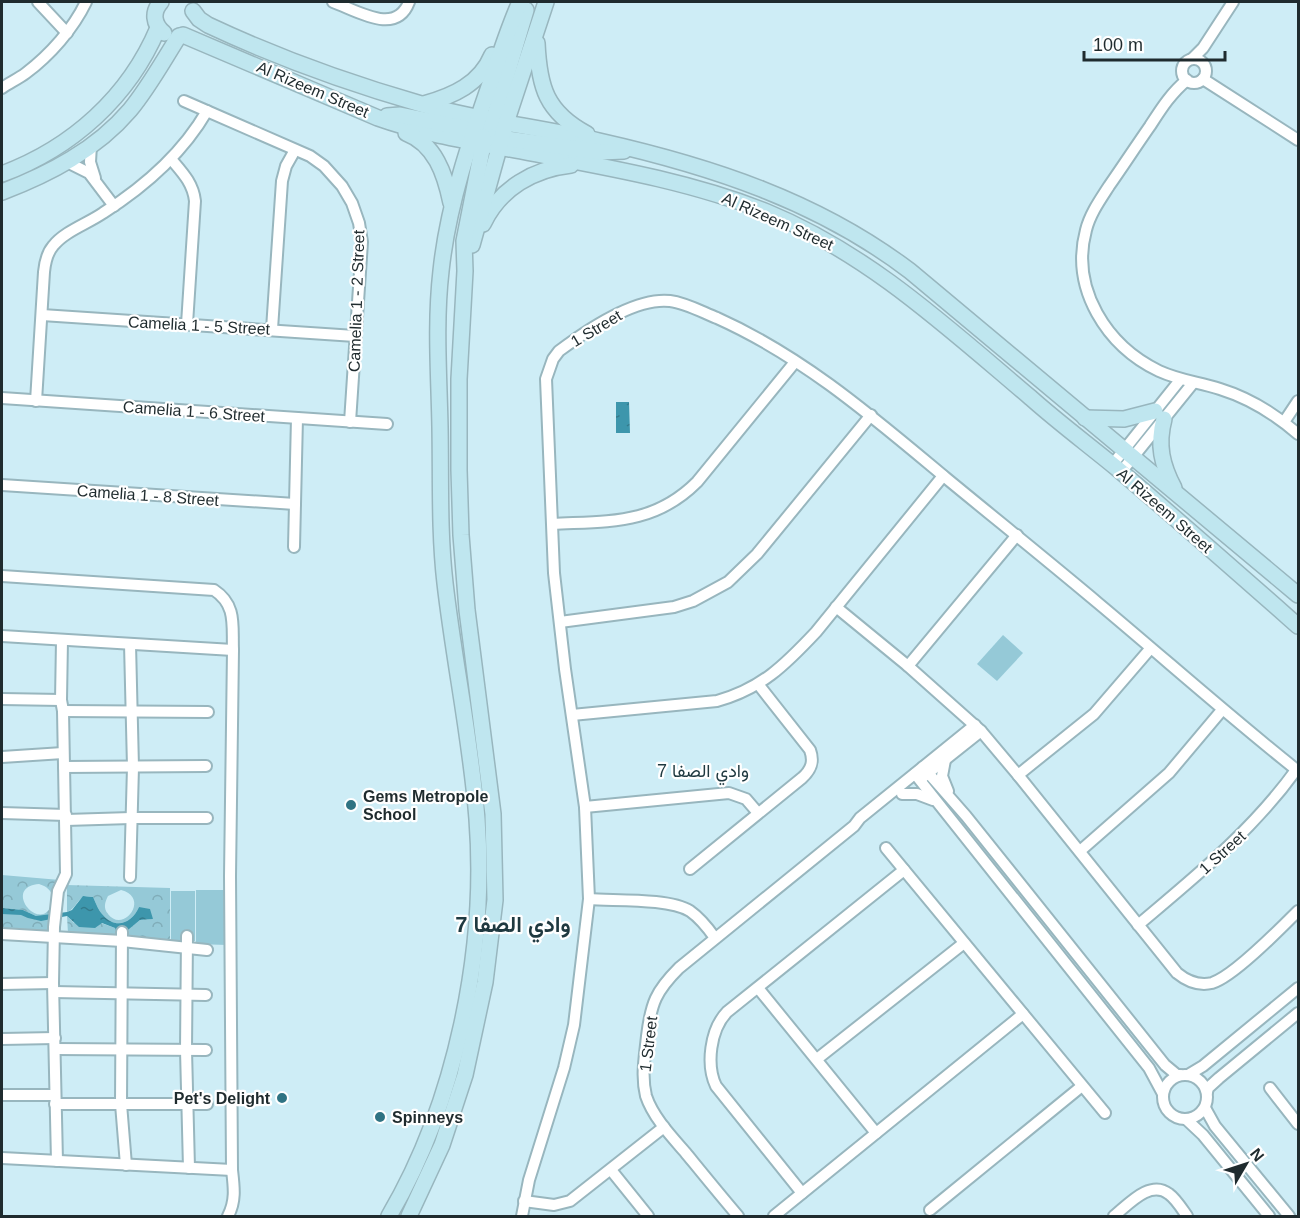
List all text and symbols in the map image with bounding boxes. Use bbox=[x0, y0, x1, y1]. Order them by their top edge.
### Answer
scale bar bbox=[1084, 24, 1225, 62]
text: 100 m bbox=[1093, 35, 1143, 55]
street label: Al Rizeem Street bbox=[254, 58, 372, 121]
street label: Al Rizeem Street bbox=[720, 189, 837, 254]
street label: Camelia 1 - 2 Street bbox=[346, 229, 367, 372]
street label: 1 Street bbox=[568, 306, 625, 350]
street label: Camelia 1 - 5 Street bbox=[127, 313, 271, 338]
street label: Camelia 1 - 6 Street bbox=[122, 398, 266, 425]
street label: Al Rizeem Street bbox=[1114, 465, 1216, 557]
street label: Camelia 1 - 8 Street bbox=[76, 482, 220, 509]
district label: وادي الصفا 7 bbox=[657, 761, 749, 786]
place label: Gems Metropole School bbox=[363, 788, 488, 823]
marker: Gems Metropole School bbox=[344, 798, 358, 812]
street label: 1 Street bbox=[1196, 827, 1249, 877]
district label: وادي الصفا 7 bbox=[455, 912, 571, 943]
street label: 1 Street bbox=[637, 1015, 660, 1073]
place label: Pet's Delight bbox=[174, 1090, 271, 1107]
marker: Pet's Delight bbox=[275, 1091, 289, 1105]
place label: Spinneys bbox=[392, 1109, 463, 1126]
marker: Spinneys bbox=[373, 1110, 387, 1124]
north arrow bbox=[1216, 1134, 1276, 1194]
text: N bbox=[1247, 1145, 1268, 1165]

